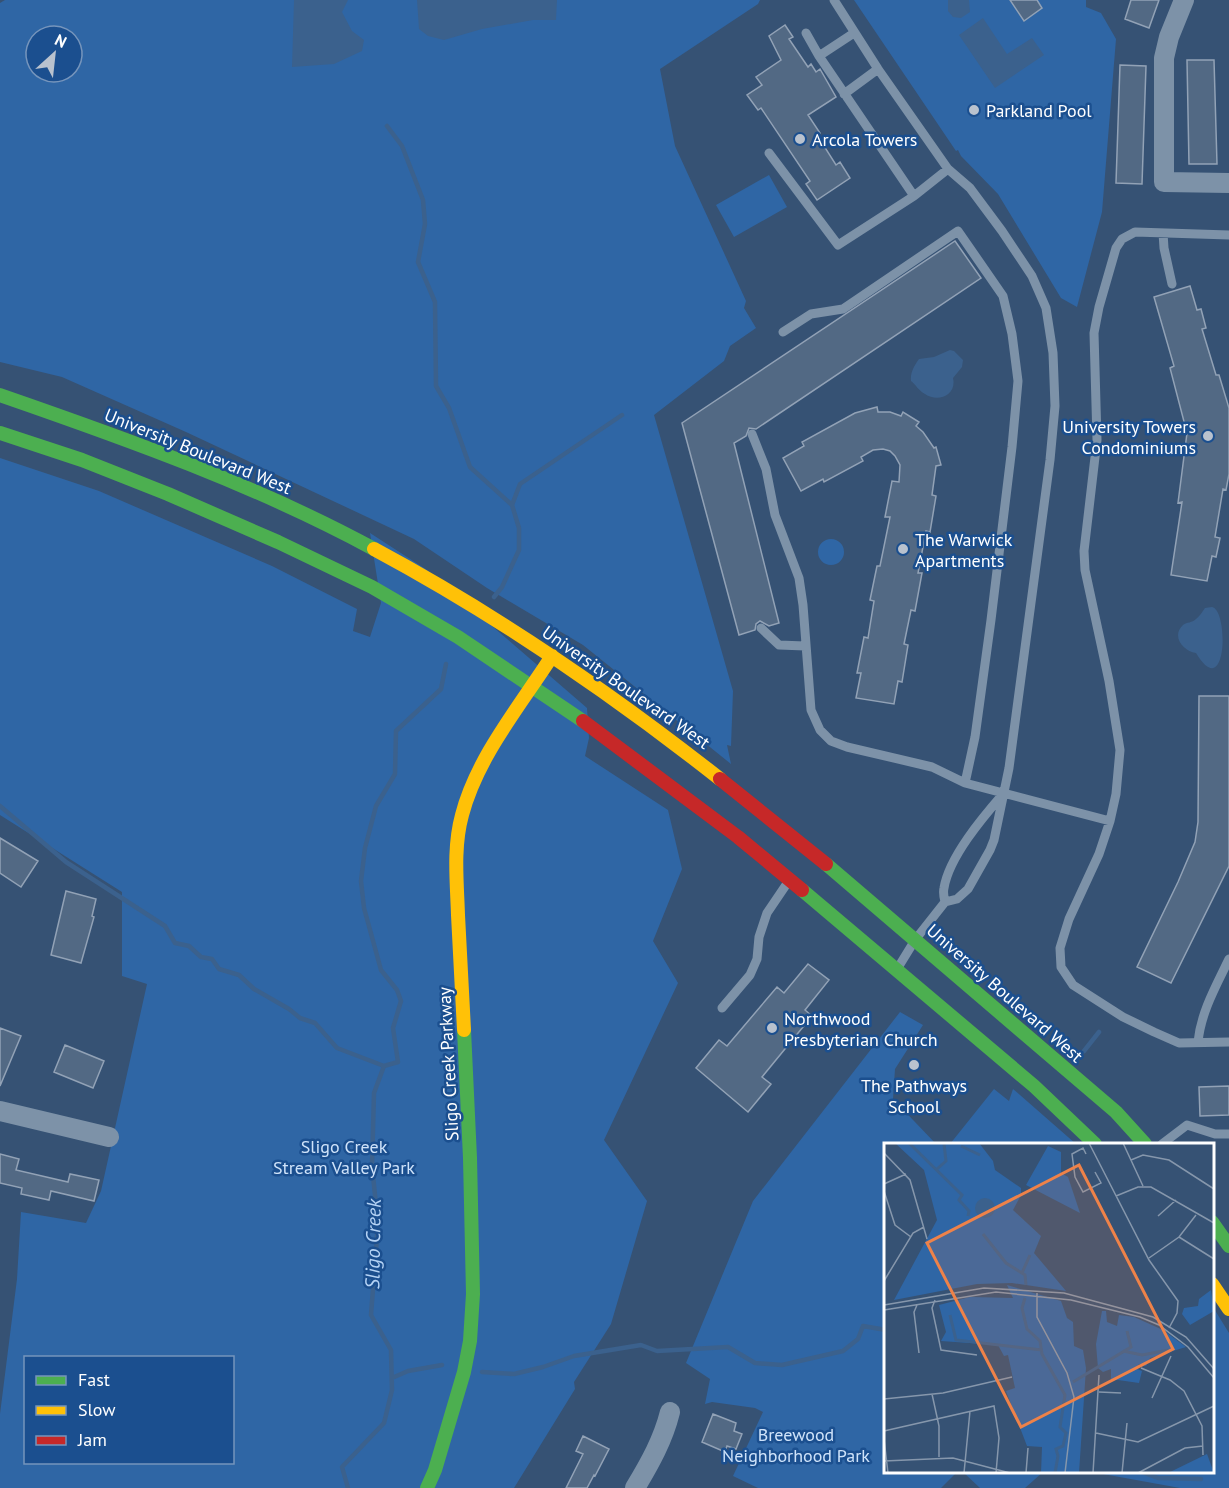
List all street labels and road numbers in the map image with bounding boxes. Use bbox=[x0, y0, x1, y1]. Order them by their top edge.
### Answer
street label: University Boulevard West bbox=[101, 403, 295, 499]
street label: University Boulevard West bbox=[538, 620, 714, 754]
street label: University Boulevard West bbox=[922, 919, 1088, 1067]
street label: Sligo Creek Parkway bbox=[432, 986, 464, 1142]

